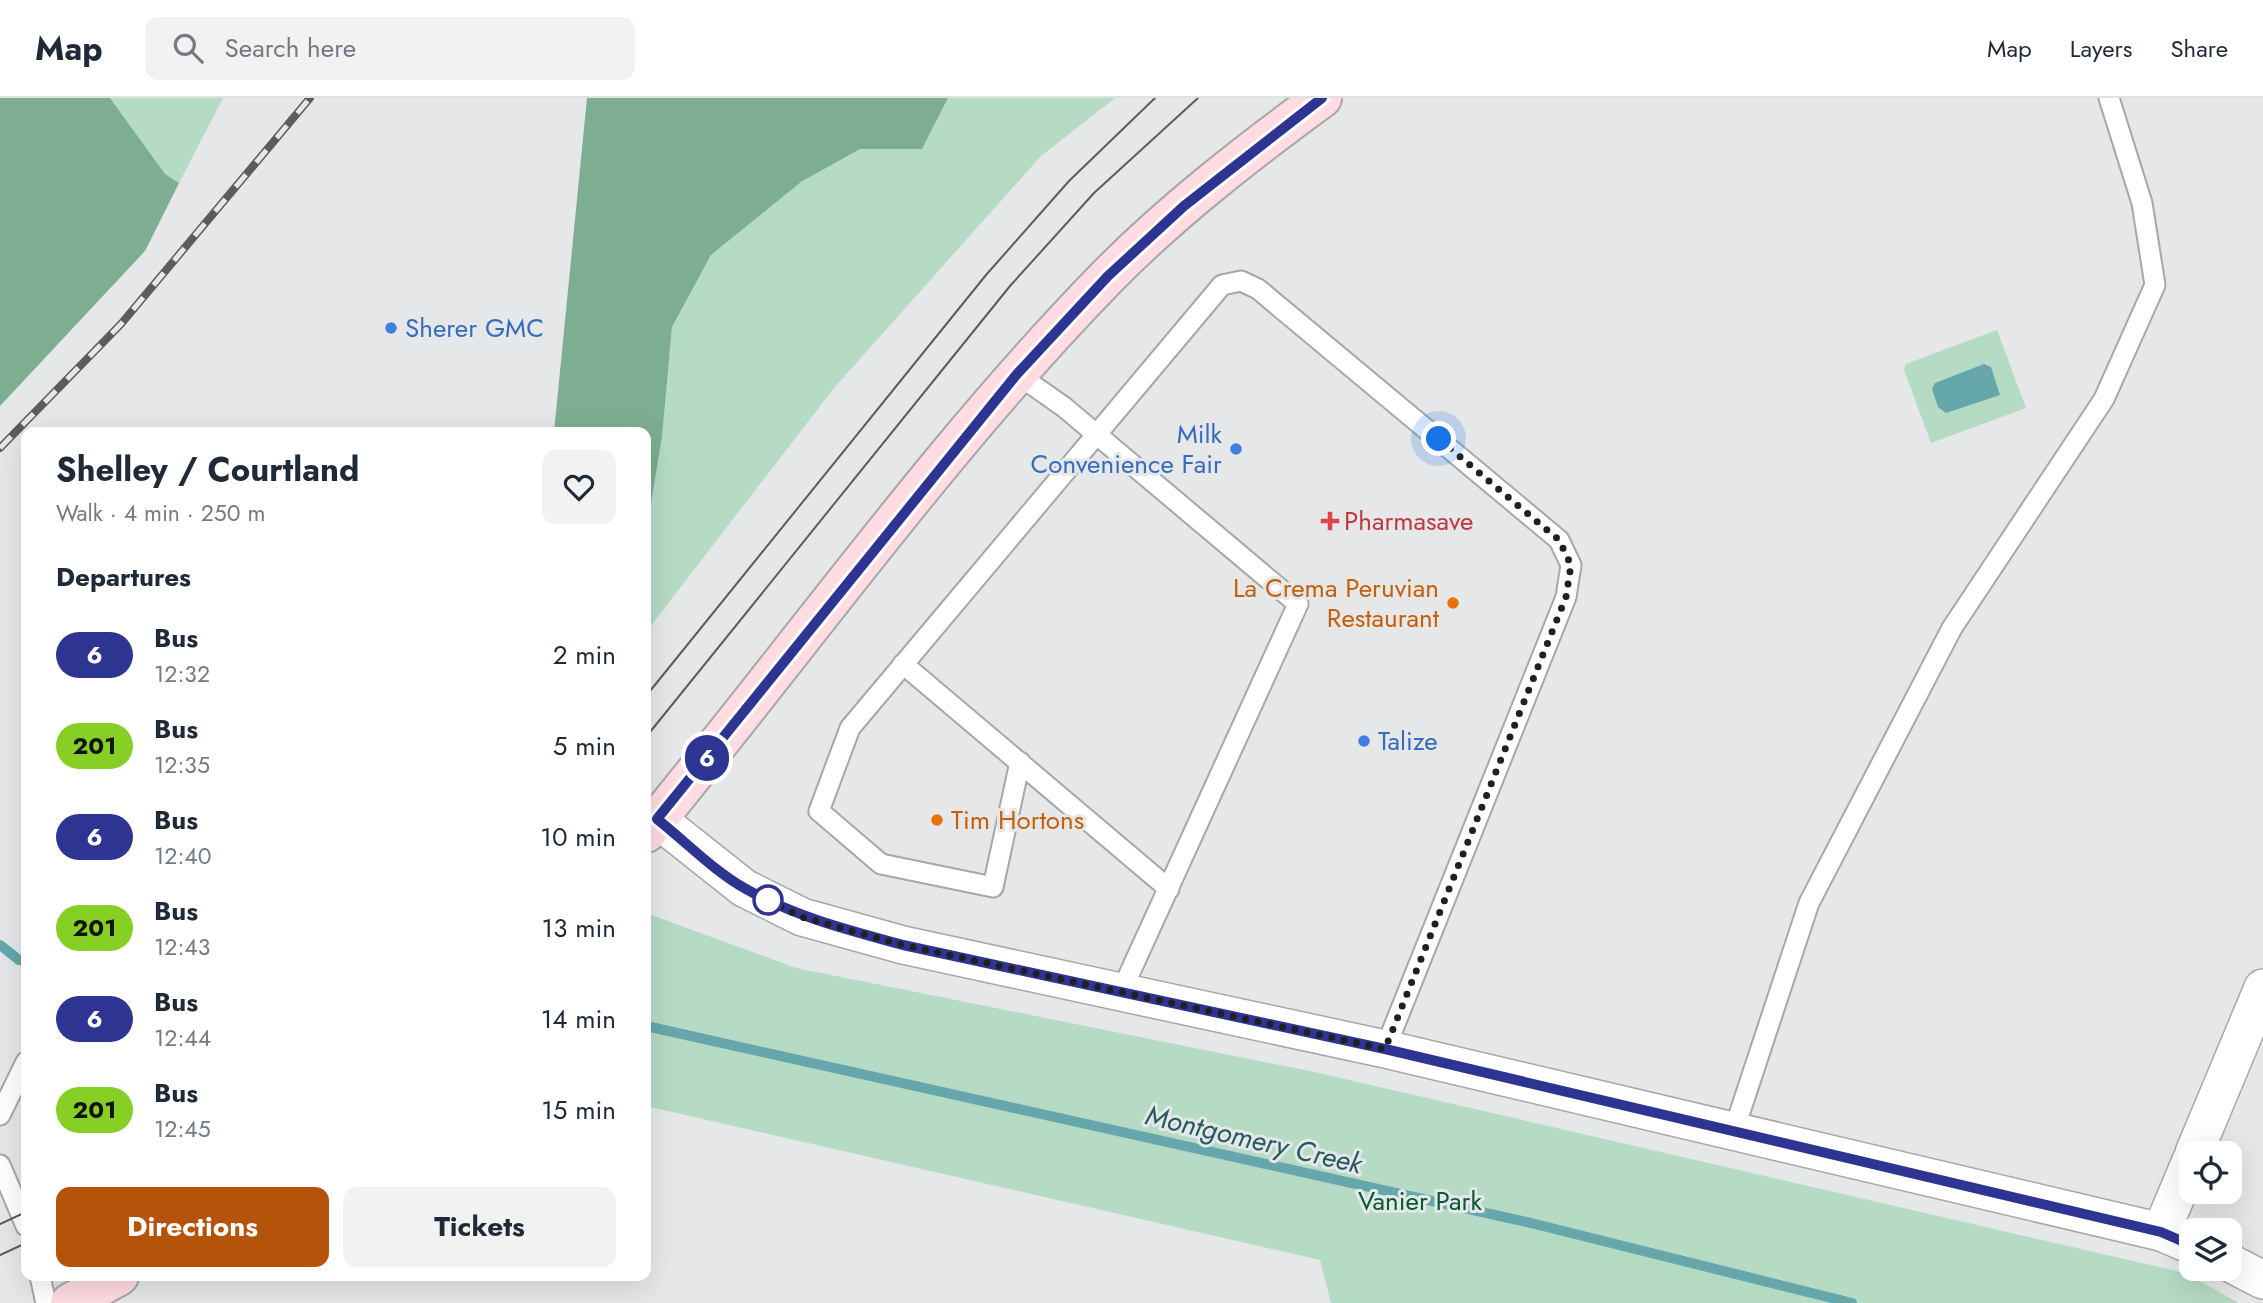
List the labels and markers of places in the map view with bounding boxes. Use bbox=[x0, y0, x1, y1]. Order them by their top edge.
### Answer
place label: Sherer GMC bbox=[405, 309, 544, 347]
marker: Sherer GMC bbox=[383, 320, 399, 336]
place label: Milk Convenience Fair bbox=[1031, 415, 1223, 483]
marker: Milk Convenience Fair bbox=[1228, 441, 1244, 457]
place label: Pharmasave bbox=[1344, 502, 1473, 540]
marker: Pharmasave bbox=[1322, 513, 1338, 529]
place label: La Crema Peruvian Restaurant bbox=[1233, 569, 1440, 637]
marker: La Crema Peruvian Restaurant bbox=[1445, 595, 1461, 611]
place label: Talize bbox=[1378, 722, 1438, 760]
marker: Talize bbox=[1356, 733, 1372, 749]
place label: Tim Hortons bbox=[951, 801, 1084, 839]
marker: Tim Hortons bbox=[929, 812, 945, 828]
unlabelled marker bbox=[753, 885, 783, 915]

